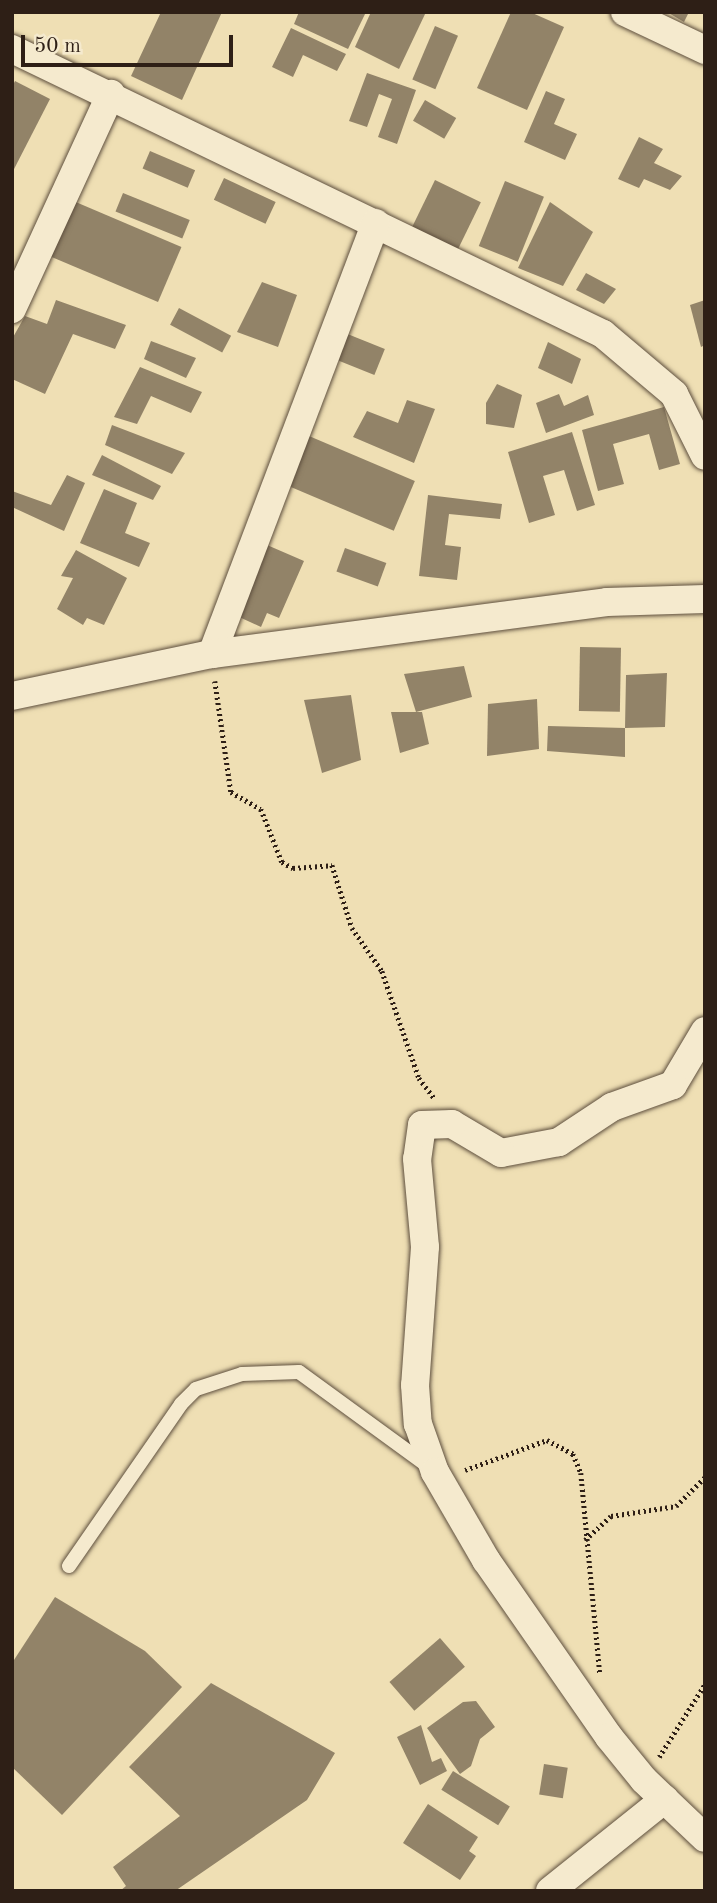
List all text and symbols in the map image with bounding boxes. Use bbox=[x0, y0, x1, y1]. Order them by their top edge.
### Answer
scale bar bbox=[24, 21, 236, 65]
text: 50 m bbox=[34, 36, 81, 57]

